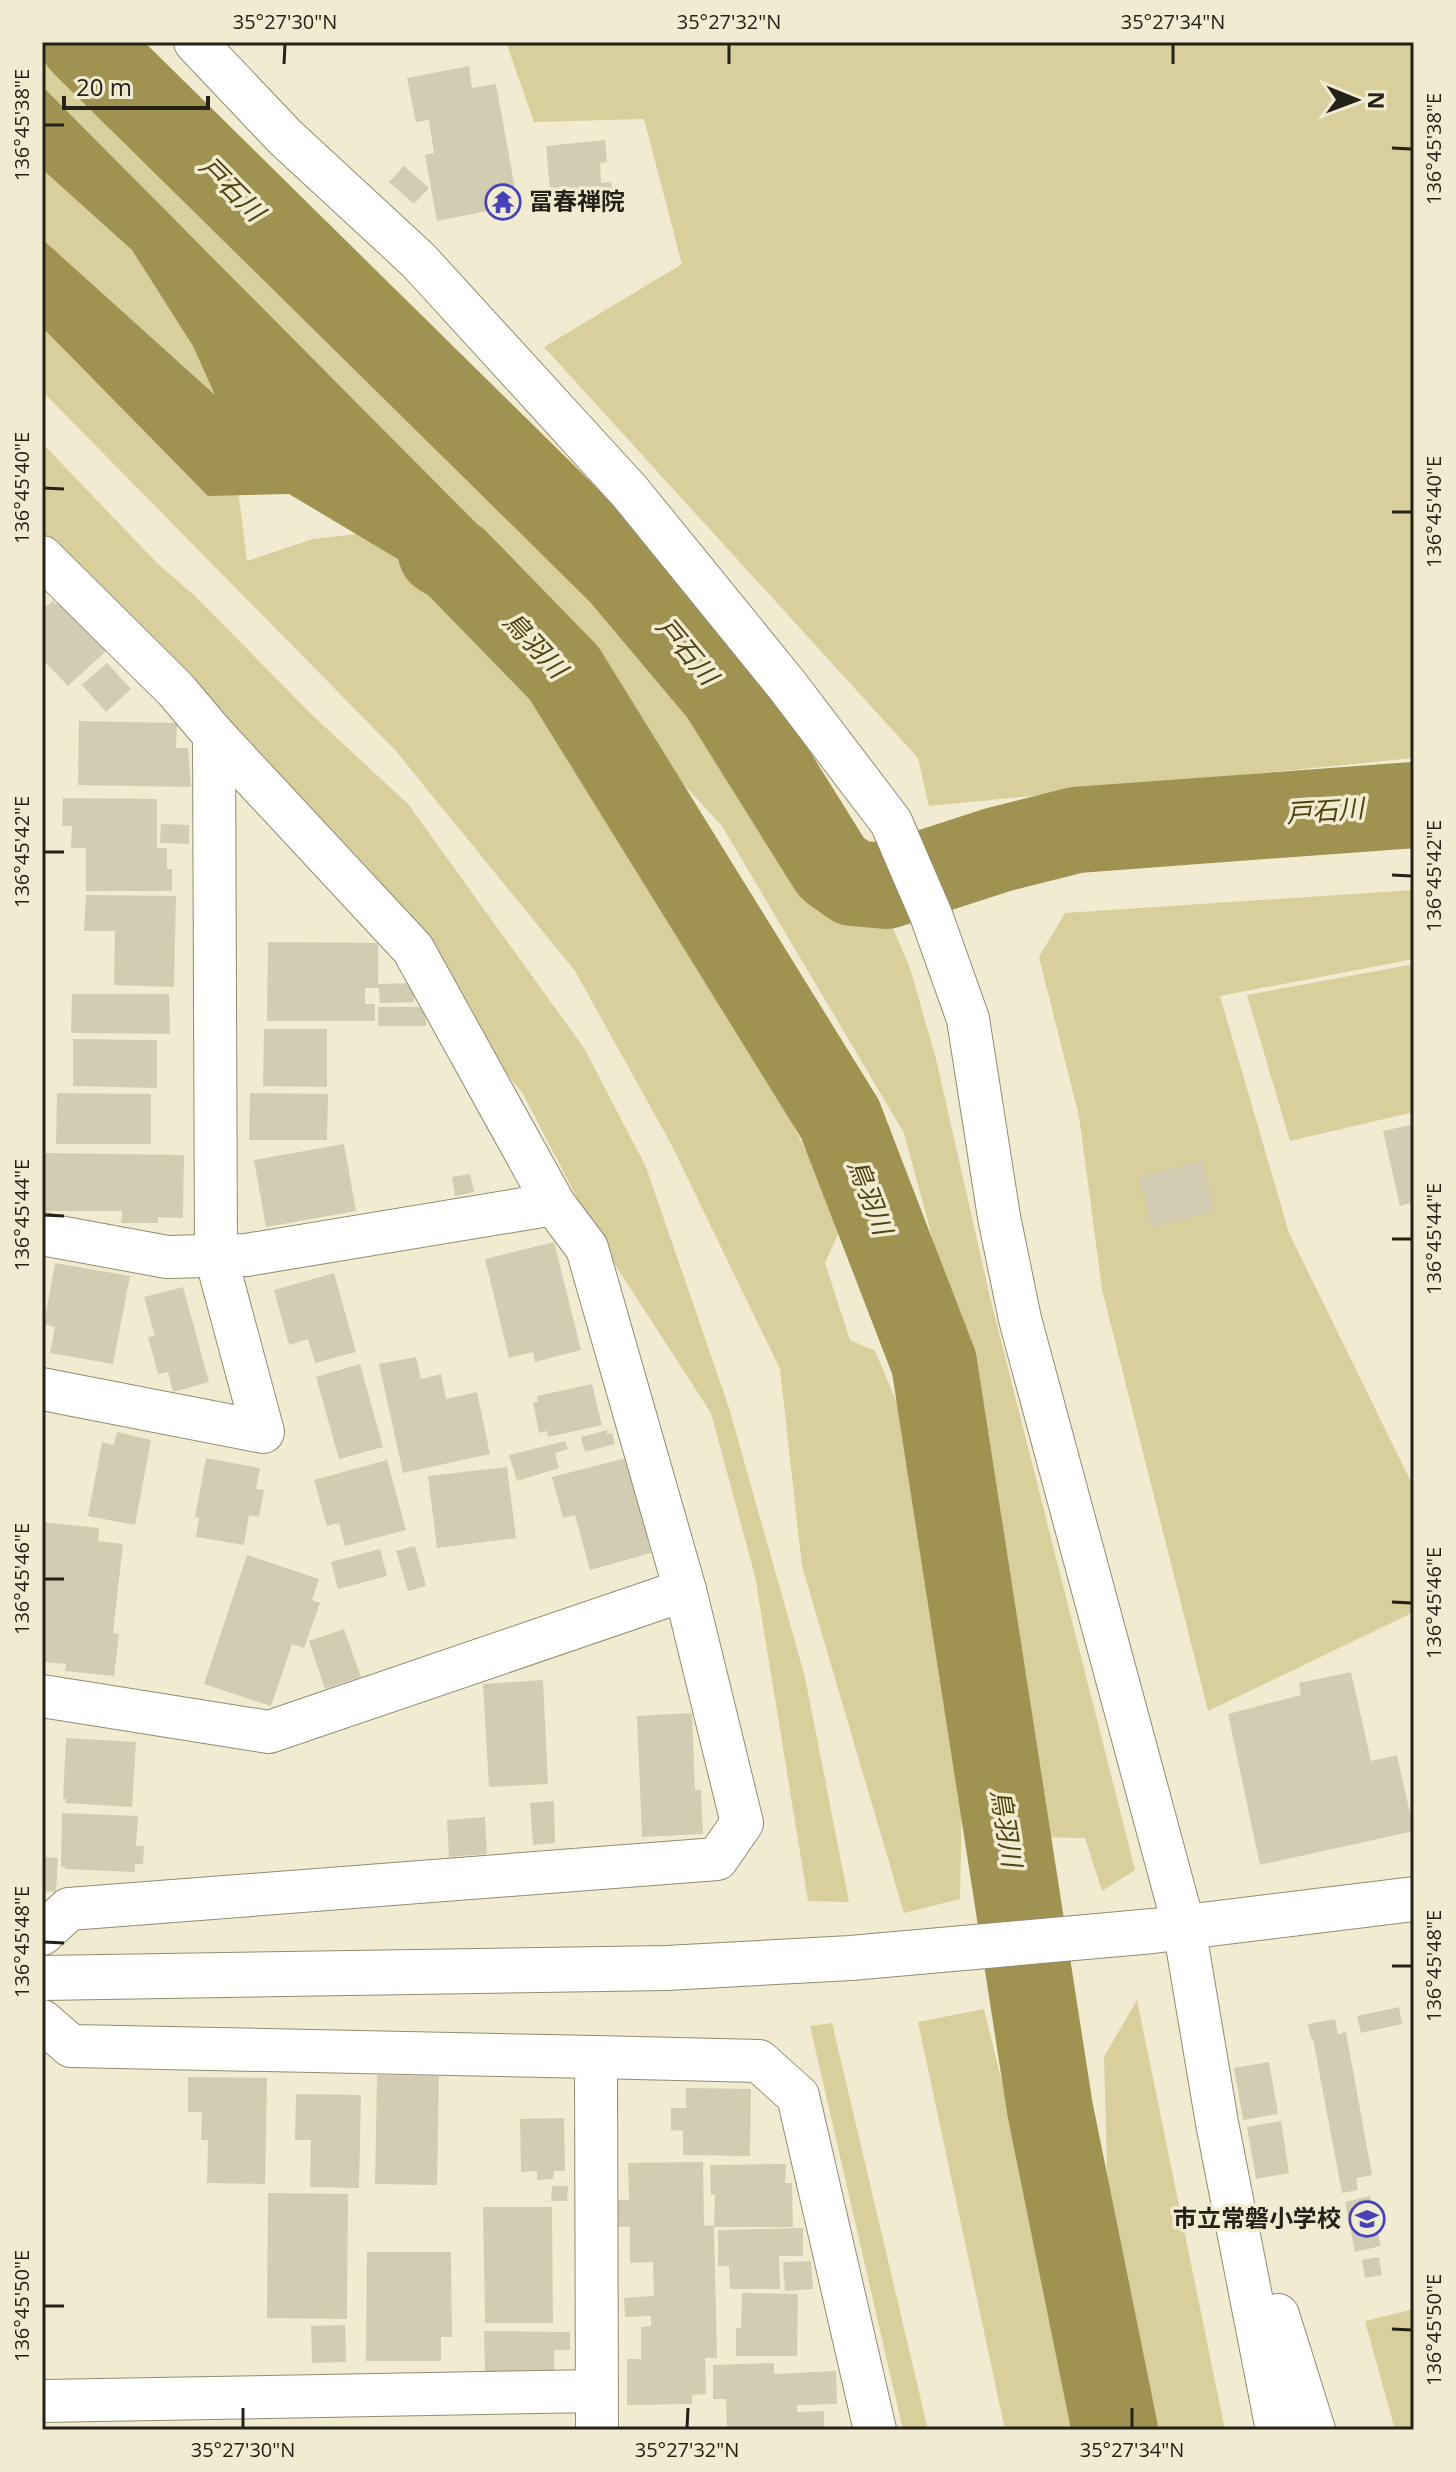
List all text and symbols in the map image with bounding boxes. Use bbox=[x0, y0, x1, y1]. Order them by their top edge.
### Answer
text: 35°27'30"N bbox=[233, 8, 337, 35]
text: 35°27'32"N bbox=[677, 8, 781, 35]
text: 35°27'34"N bbox=[1121, 8, 1225, 35]
scale bar bbox=[64, 60, 208, 110]
north arrow bbox=[1316, 60, 1396, 140]
text: 136°45'38"E bbox=[8, 69, 35, 181]
text: 20 m bbox=[76, 70, 132, 103]
text: N bbox=[1362, 91, 1392, 110]
text: 136°45'38"E bbox=[1420, 93, 1447, 205]
water label: 戸石川 bbox=[192, 148, 275, 231]
temple icon: 冨春禅院 bbox=[484, 183, 522, 221]
place label: 冨春禅院 bbox=[529, 184, 625, 217]
text: 136°45'40"E bbox=[8, 432, 35, 544]
text: 136°45'40"E bbox=[1420, 456, 1447, 568]
water label: 鳥羽川 bbox=[496, 604, 578, 687]
water label: 戸石川 bbox=[649, 609, 729, 694]
water label: 戸石川 bbox=[1285, 789, 1368, 831]
text: 136°45'42"E bbox=[8, 796, 35, 908]
text: 136°45'42"E bbox=[1420, 820, 1447, 932]
water label: 鳥羽川 bbox=[840, 1154, 903, 1242]
text: 136°45'44"E bbox=[8, 1159, 35, 1271]
text: 136°45'44"E bbox=[1420, 1183, 1447, 1295]
text: 136°45'46"E bbox=[8, 1523, 35, 1635]
text: 136°45'46"E bbox=[1420, 1547, 1447, 1659]
water label: 鳥羽川 bbox=[983, 1787, 1031, 1872]
text: 136°45'48"E bbox=[8, 1886, 35, 1998]
text: 136°45'48"E bbox=[1420, 1910, 1447, 2022]
school or university icon: 市立常磐小学校 bbox=[1348, 2200, 1386, 2238]
place label: 市立常磐小学校 bbox=[1173, 2201, 1341, 2234]
text: 136°45'50"E bbox=[8, 2250, 35, 2362]
text: 136°45'50"E bbox=[1420, 2274, 1447, 2386]
text: 35°27'30"N bbox=[191, 2436, 295, 2463]
text: 35°27'32"N bbox=[635, 2436, 739, 2463]
text: 35°27'34"N bbox=[1080, 2436, 1184, 2463]

